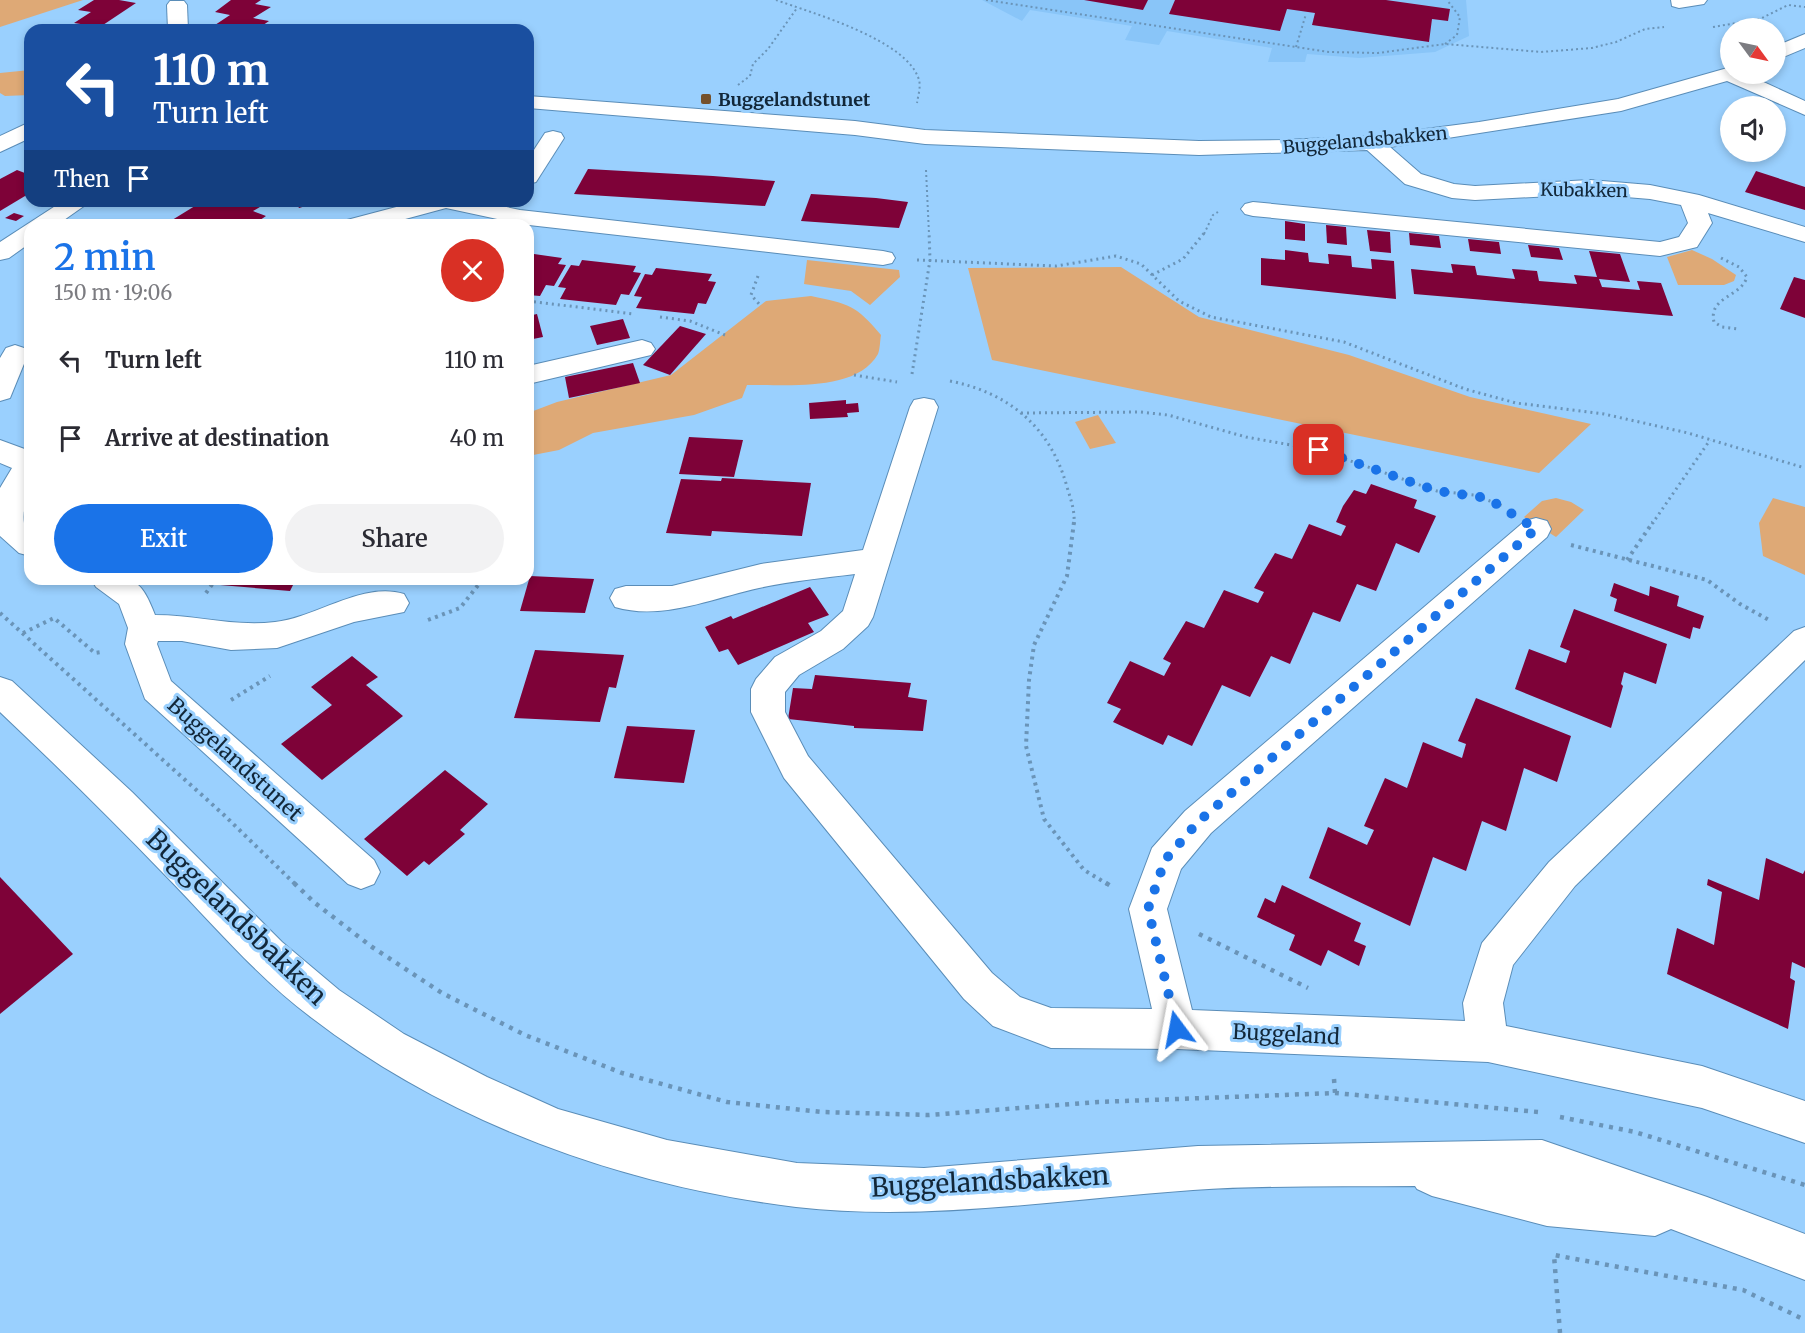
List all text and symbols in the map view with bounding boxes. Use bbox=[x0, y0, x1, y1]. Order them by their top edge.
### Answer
north arrow bbox=[1720, 18, 1786, 84]
map controls bbox=[1720, 18, 1786, 162]
text: 110 m bbox=[153, 44, 269, 96]
icon: left bbox=[54, 48, 132, 126]
place label: Buggelandstunet bbox=[718, 88, 871, 111]
marker: Buggelandstunet bbox=[699, 92, 713, 106]
text: Turn left bbox=[153, 96, 268, 130]
button: sound bbox=[1720, 96, 1786, 162]
street label: Buggelandsbakken bbox=[1282, 121, 1448, 159]
icon: arrive bbox=[122, 162, 155, 195]
text: Then bbox=[54, 165, 110, 193]
street label: Kubakken bbox=[1540, 178, 1628, 202]
text: 2 min bbox=[54, 235, 156, 280]
button: close bbox=[441, 239, 504, 302]
text: 150 m · 19:06 bbox=[54, 280, 172, 305]
icon: left bbox=[54, 344, 87, 377]
text: Turn left bbox=[105, 346, 202, 374]
text: 110 m bbox=[445, 346, 504, 374]
icon: arrive bbox=[54, 422, 87, 455]
text: Arrive at destination bbox=[105, 424, 329, 452]
text: 40 m bbox=[449, 424, 504, 452]
pin bbox=[1293, 424, 1344, 475]
icon: arrive bbox=[1302, 433, 1335, 466]
button: Exit bbox=[54, 504, 273, 573]
button: Share bbox=[285, 504, 504, 573]
street label: Buggelandstunet bbox=[162, 691, 308, 827]
street label: Buggelandsbakken bbox=[140, 822, 334, 1012]
position arrow bbox=[1145, 997, 1209, 1061]
street label: Buggeland bbox=[1232, 1018, 1341, 1050]
street label: Buggelandsbakken bbox=[870, 1158, 1110, 1204]

